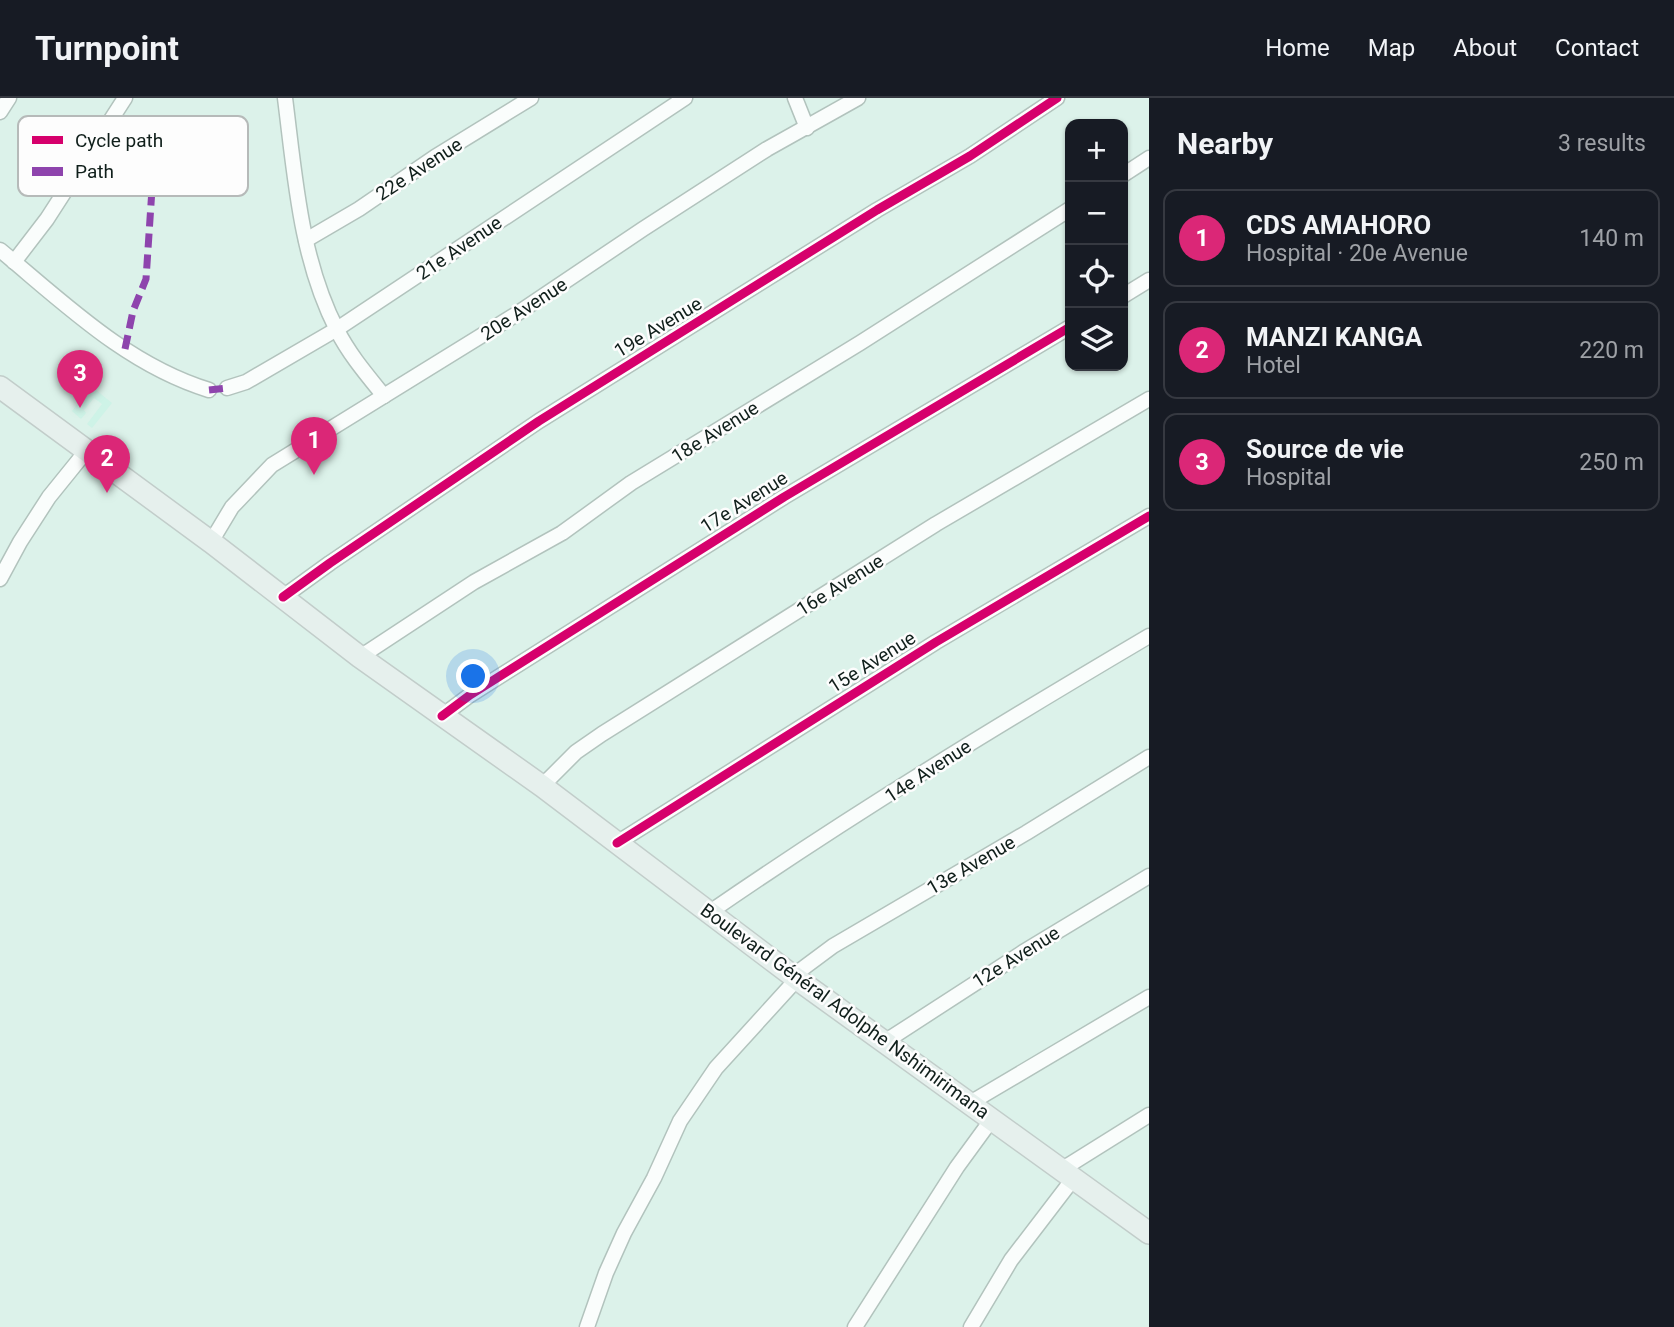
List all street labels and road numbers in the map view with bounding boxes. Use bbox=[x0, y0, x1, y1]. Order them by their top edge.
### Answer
street label: 22e Avenue bbox=[372, 133, 466, 205]
street label: 21e Avenue bbox=[412, 211, 506, 285]
street label: 20e Avenue bbox=[477, 273, 571, 345]
street label: 19e Avenue bbox=[610, 292, 706, 362]
street label: 18e Avenue bbox=[667, 396, 763, 468]
street label: 17e Avenue bbox=[696, 466, 792, 538]
street label: 16e Avenue bbox=[792, 549, 888, 621]
street label: 15e Avenue bbox=[824, 626, 920, 698]
street label: 14e Avenue bbox=[881, 735, 975, 807]
street label: 13e Avenue bbox=[923, 830, 1019, 900]
street label: Boulevard Général Adolphe Nshimirimana bbox=[696, 898, 994, 1124]
street label: 12e Avenue bbox=[968, 921, 1064, 993]

